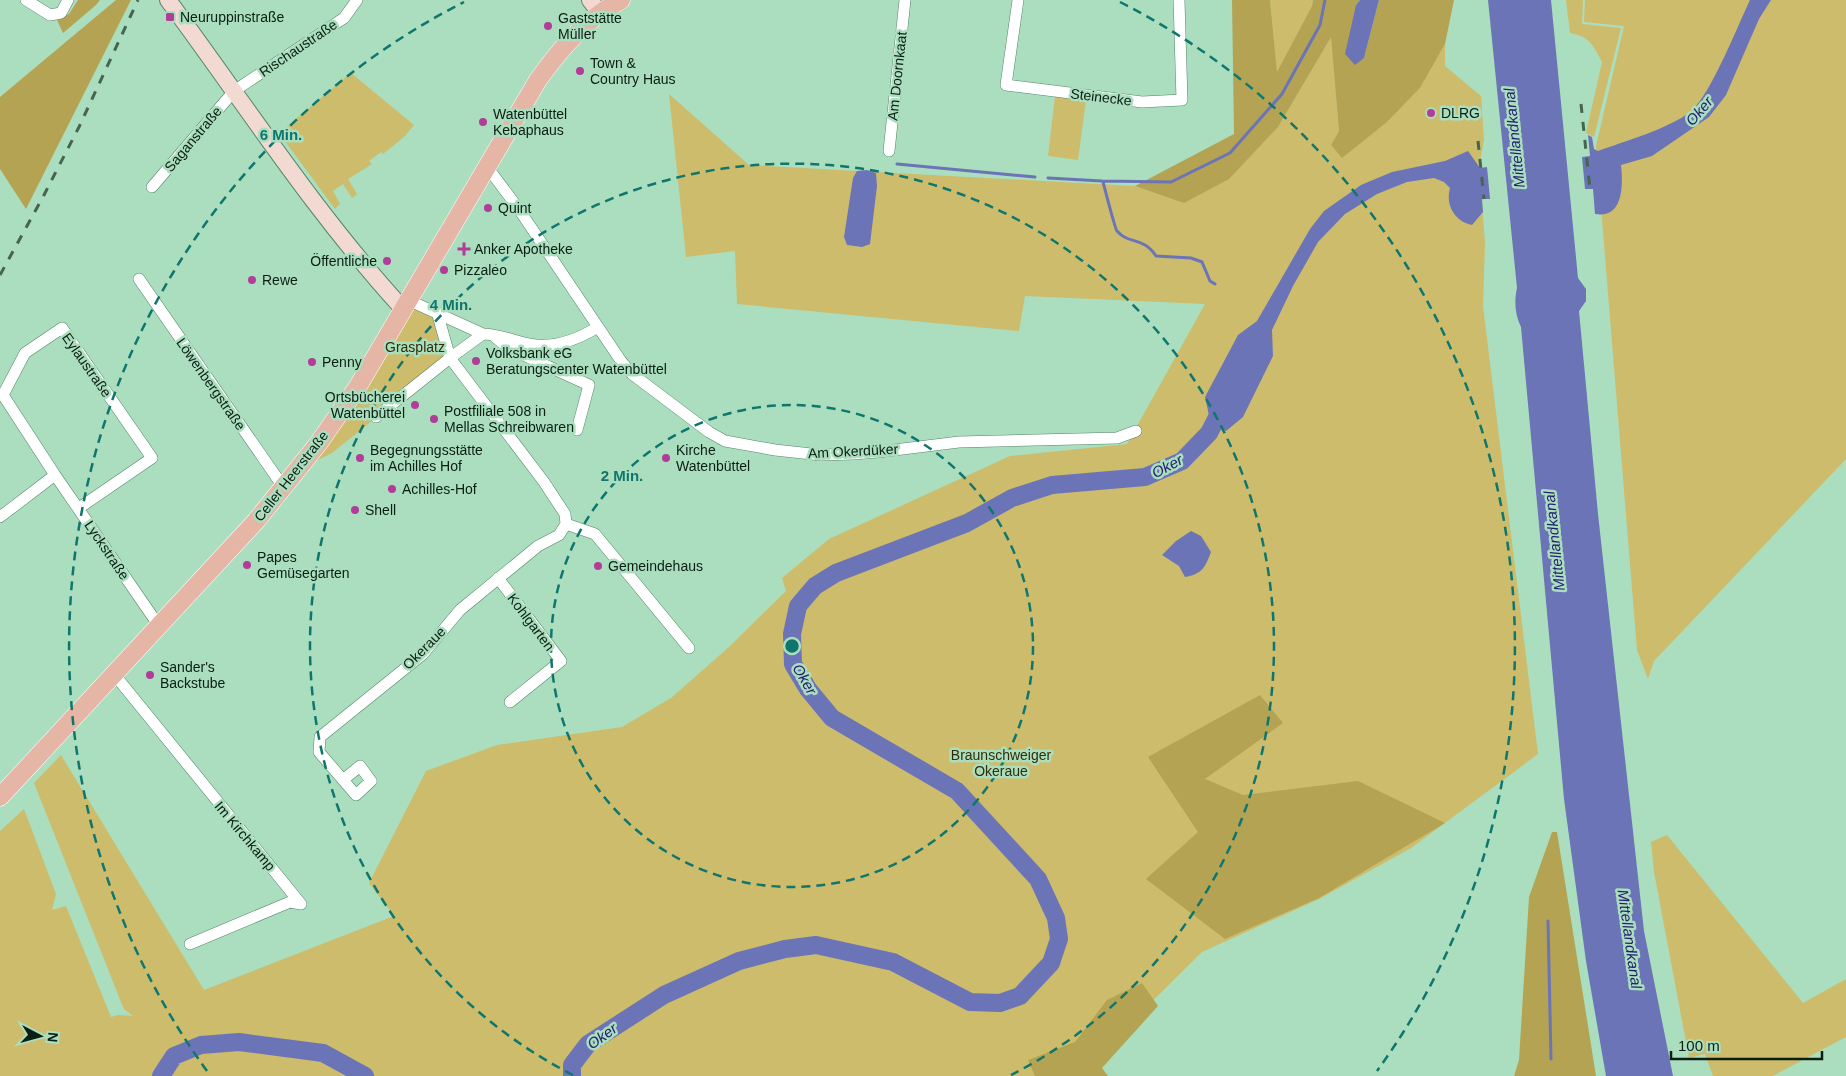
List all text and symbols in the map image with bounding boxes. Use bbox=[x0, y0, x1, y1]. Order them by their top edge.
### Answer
place label: Neuruppinstraße bbox=[180, 9, 284, 25]
place label: Gaststätte Müller bbox=[558, 10, 622, 42]
marker: Neuruppinstraße bbox=[164, 11, 176, 23]
street label: Rischaustraße bbox=[256, 16, 340, 80]
marker: Gaststätte Müller bbox=[542, 20, 554, 32]
street label: Am Doornkaat bbox=[884, 31, 910, 121]
place label: Town & Country Haus bbox=[590, 55, 676, 87]
marker: Town & Country Haus bbox=[574, 65, 586, 77]
street label: Steinecke bbox=[1070, 85, 1133, 109]
water label: Mittellandkanal bbox=[1500, 87, 1528, 189]
water label: Oker bbox=[1682, 92, 1717, 129]
street label: Saganstraße bbox=[161, 103, 225, 175]
place label: DLRG bbox=[1441, 105, 1480, 121]
place label: Watenbüttel Kebaphaus bbox=[493, 106, 567, 138]
marker: DLRG bbox=[1425, 107, 1437, 119]
marker: Watenbüttel Kebaphaus bbox=[477, 116, 489, 128]
text: 6 Min. bbox=[260, 126, 302, 143]
place label: Quint bbox=[498, 200, 532, 216]
marker: Quint bbox=[482, 202, 494, 214]
place label: Anker Apotheke bbox=[474, 241, 573, 257]
marker: Anker Apotheke bbox=[458, 243, 470, 255]
place label: Öffentliche bbox=[310, 252, 377, 269]
marker: Öffentliche bbox=[381, 255, 393, 267]
place label: Pizzaleo bbox=[454, 262, 507, 278]
marker: Pizzaleo bbox=[438, 264, 450, 276]
place label: Rewe bbox=[262, 272, 298, 288]
marker: Rewe bbox=[246, 274, 258, 286]
text: 4 Min. bbox=[430, 296, 472, 313]
street label: Eylaustraße bbox=[59, 330, 115, 400]
street label: Löwenbergstraße bbox=[173, 335, 249, 433]
park label: Grasplatz bbox=[385, 339, 445, 355]
place label: Volksbank eG Beratungscenter Watenbüttel bbox=[486, 345, 667, 377]
place label: Penny bbox=[322, 354, 362, 370]
marker: Volksbank eG Beratungscenter Watenbüttel bbox=[470, 355, 482, 367]
marker: Penny bbox=[306, 356, 318, 368]
place label: Ortsbücherei Watenbüttel bbox=[325, 389, 405, 421]
marker: Ortsbücherei Watenbüttel bbox=[409, 399, 421, 411]
place label: Postfiliale 508 in Mellas Schreibwaren bbox=[444, 403, 574, 435]
marker: Postfiliale 508 in Mellas Schreibwaren bbox=[428, 413, 440, 425]
street label: Celler Heerstraße bbox=[251, 427, 331, 524]
street label: Am Okerdüker bbox=[808, 441, 899, 461]
place label: Begegnungsstätte im Achilles Hof bbox=[370, 442, 483, 474]
place label: Kirche Watenbüttel bbox=[676, 442, 750, 474]
water label: Oker bbox=[1149, 450, 1186, 481]
marker: Begegnungsstätte im Achilles Hof bbox=[354, 452, 366, 464]
marker: Kirche Watenbüttel bbox=[660, 452, 672, 464]
text: 2 Min. bbox=[601, 467, 643, 484]
place label: Achilles-Hof bbox=[402, 481, 477, 497]
marker: Achilles-Hof bbox=[386, 483, 398, 495]
water label: Mittellandkanal bbox=[1540, 490, 1568, 592]
place label: Shell bbox=[365, 502, 396, 518]
marker: Shell bbox=[349, 504, 361, 516]
street label: Lyckstraße bbox=[81, 517, 133, 583]
place label: Papes Gemüsegarten bbox=[257, 549, 350, 581]
place label: Gemeindehaus bbox=[608, 558, 703, 574]
marker: Papes Gemüsegarten bbox=[241, 559, 253, 571]
marker: Gemeindehaus bbox=[592, 560, 604, 572]
street label: Kohlgarten bbox=[504, 590, 558, 654]
street label: Okeraue bbox=[399, 623, 449, 673]
centre of rings bbox=[783, 637, 801, 655]
place label: Sander's Backstube bbox=[160, 659, 226, 691]
water label: Oker bbox=[790, 661, 821, 698]
marker: Sander's Backstube bbox=[144, 669, 156, 681]
park label: Braunschweiger Okeraue bbox=[951, 747, 1052, 779]
street label: Im Kirchkamp bbox=[211, 798, 279, 874]
water label: Mittellandkanal bbox=[1615, 888, 1645, 990]
north arrow bbox=[15, 1011, 65, 1061]
water label: Oker bbox=[584, 1019, 621, 1052]
scale bar bbox=[1671, 1028, 1822, 1060]
text: N bbox=[44, 1031, 61, 1043]
text: 100 m bbox=[1678, 1037, 1720, 1054]

